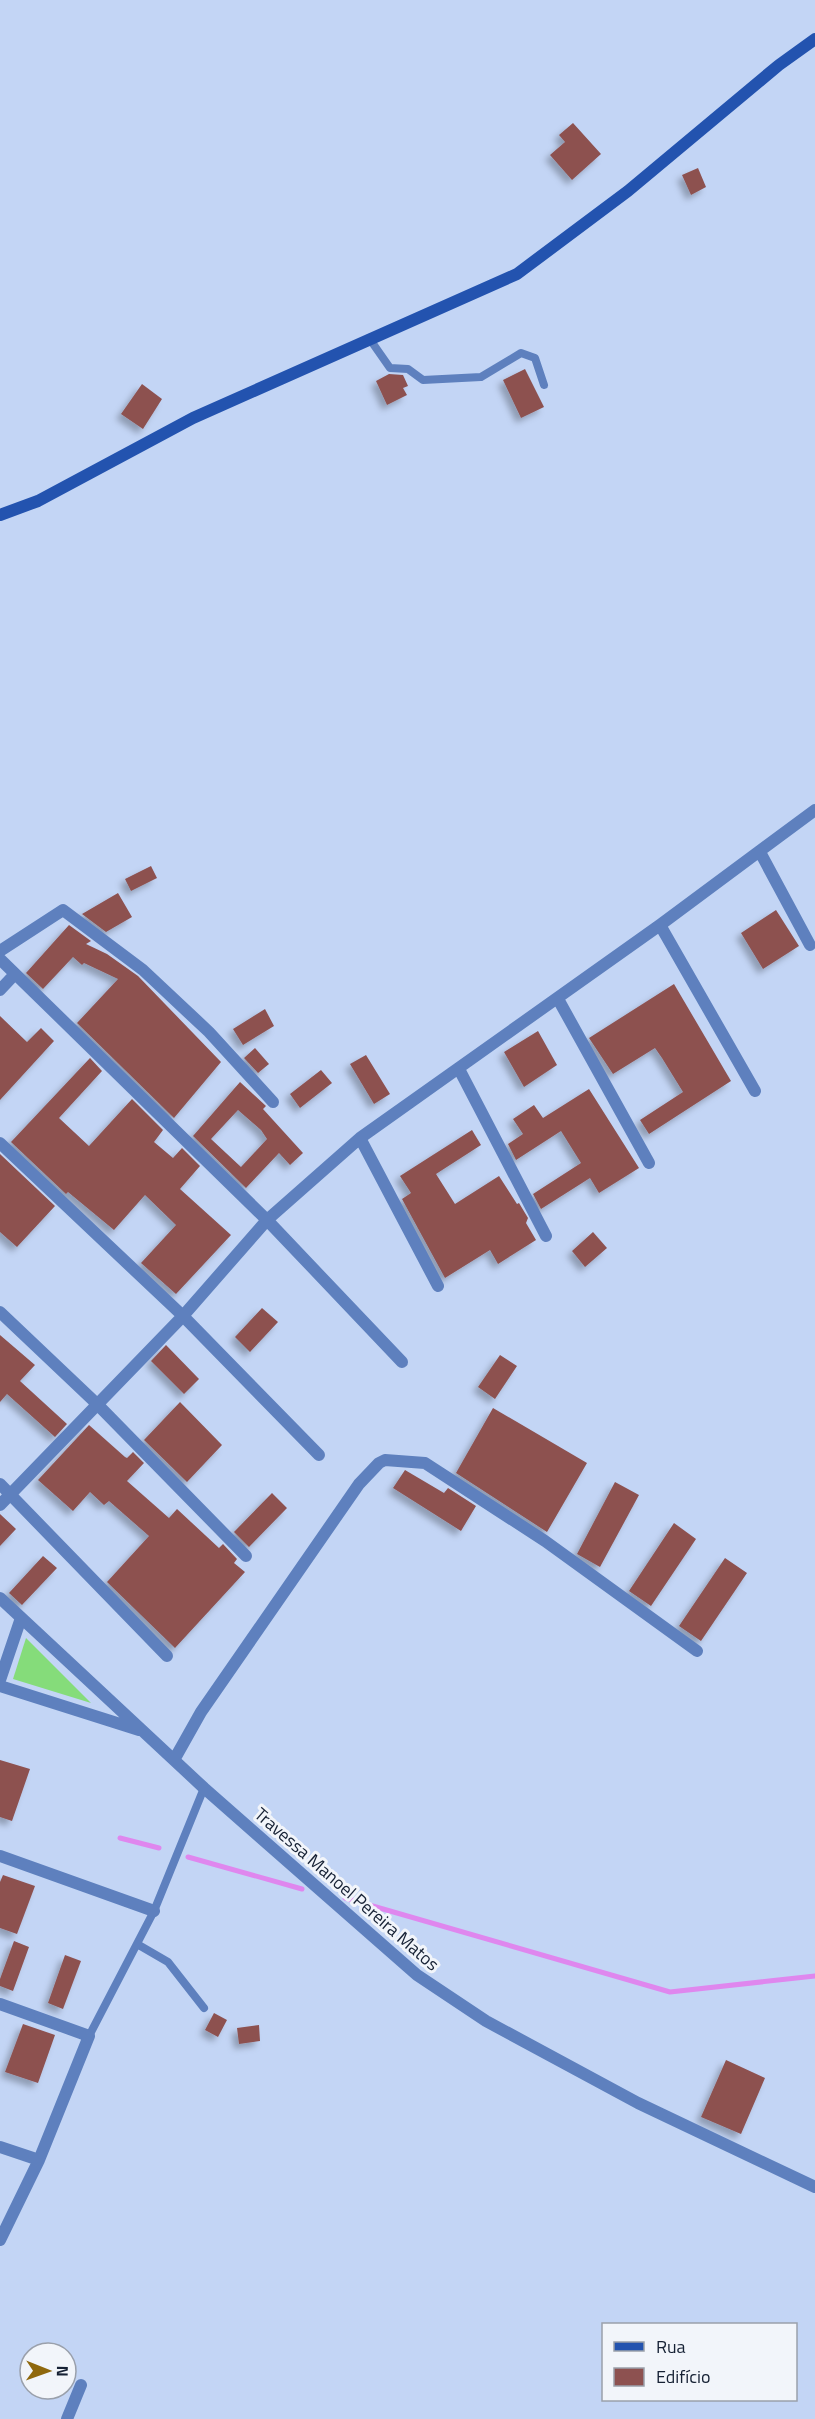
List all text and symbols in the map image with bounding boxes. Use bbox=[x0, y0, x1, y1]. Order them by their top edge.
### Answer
street label: Travessa Manoel Pereira Matos bbox=[249, 1801, 445, 1977]
legend bbox=[602, 2323, 797, 2401]
text: Rua bbox=[656, 2333, 686, 2360]
north arrow bbox=[18, 2341, 78, 2401]
text: Edifício bbox=[656, 2363, 710, 2390]
text: N bbox=[51, 2366, 75, 2377]

